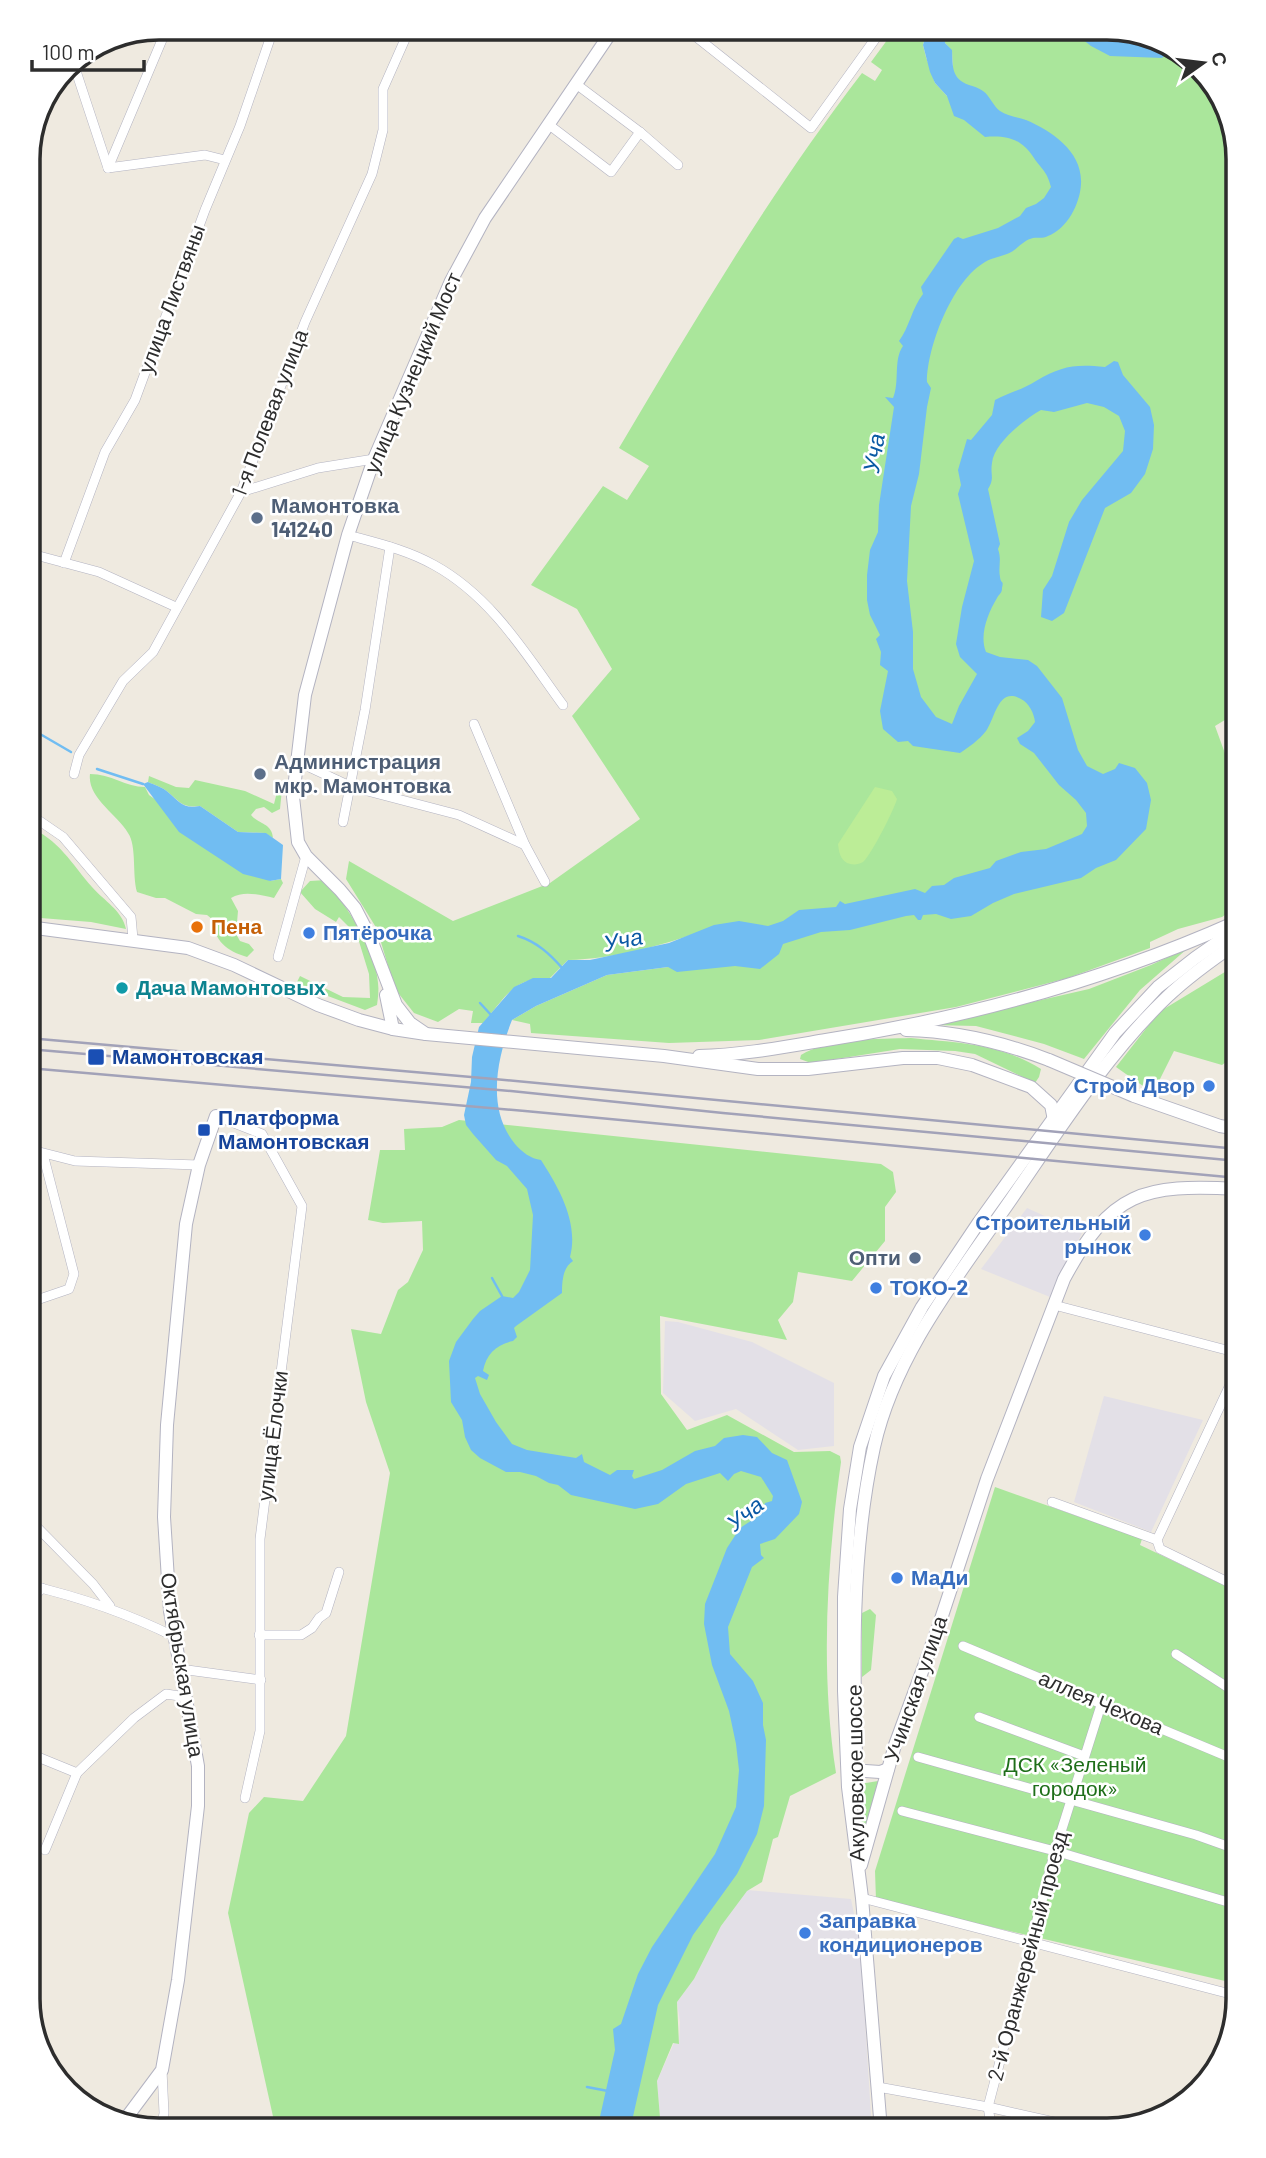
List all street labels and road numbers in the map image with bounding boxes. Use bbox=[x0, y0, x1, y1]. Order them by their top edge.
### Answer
street label: улица Листвяны bbox=[132, 221, 209, 376]
street label: улица Кузнецкий Мост bbox=[358, 268, 465, 477]
street label: 1-я Полевая улица bbox=[225, 325, 312, 500]
street label: улица Ёлочки bbox=[251, 1369, 292, 1503]
street label: Октябрьская улица bbox=[157, 1571, 210, 1759]
street label: Учинская улица bbox=[878, 1612, 951, 1765]
street label: аллея Чехова bbox=[1035, 1664, 1168, 1739]
street label: Акуловское шоссе bbox=[840, 1684, 869, 1862]
street label: 2-й Оранжерейный проезд bbox=[981, 1828, 1072, 2083]

